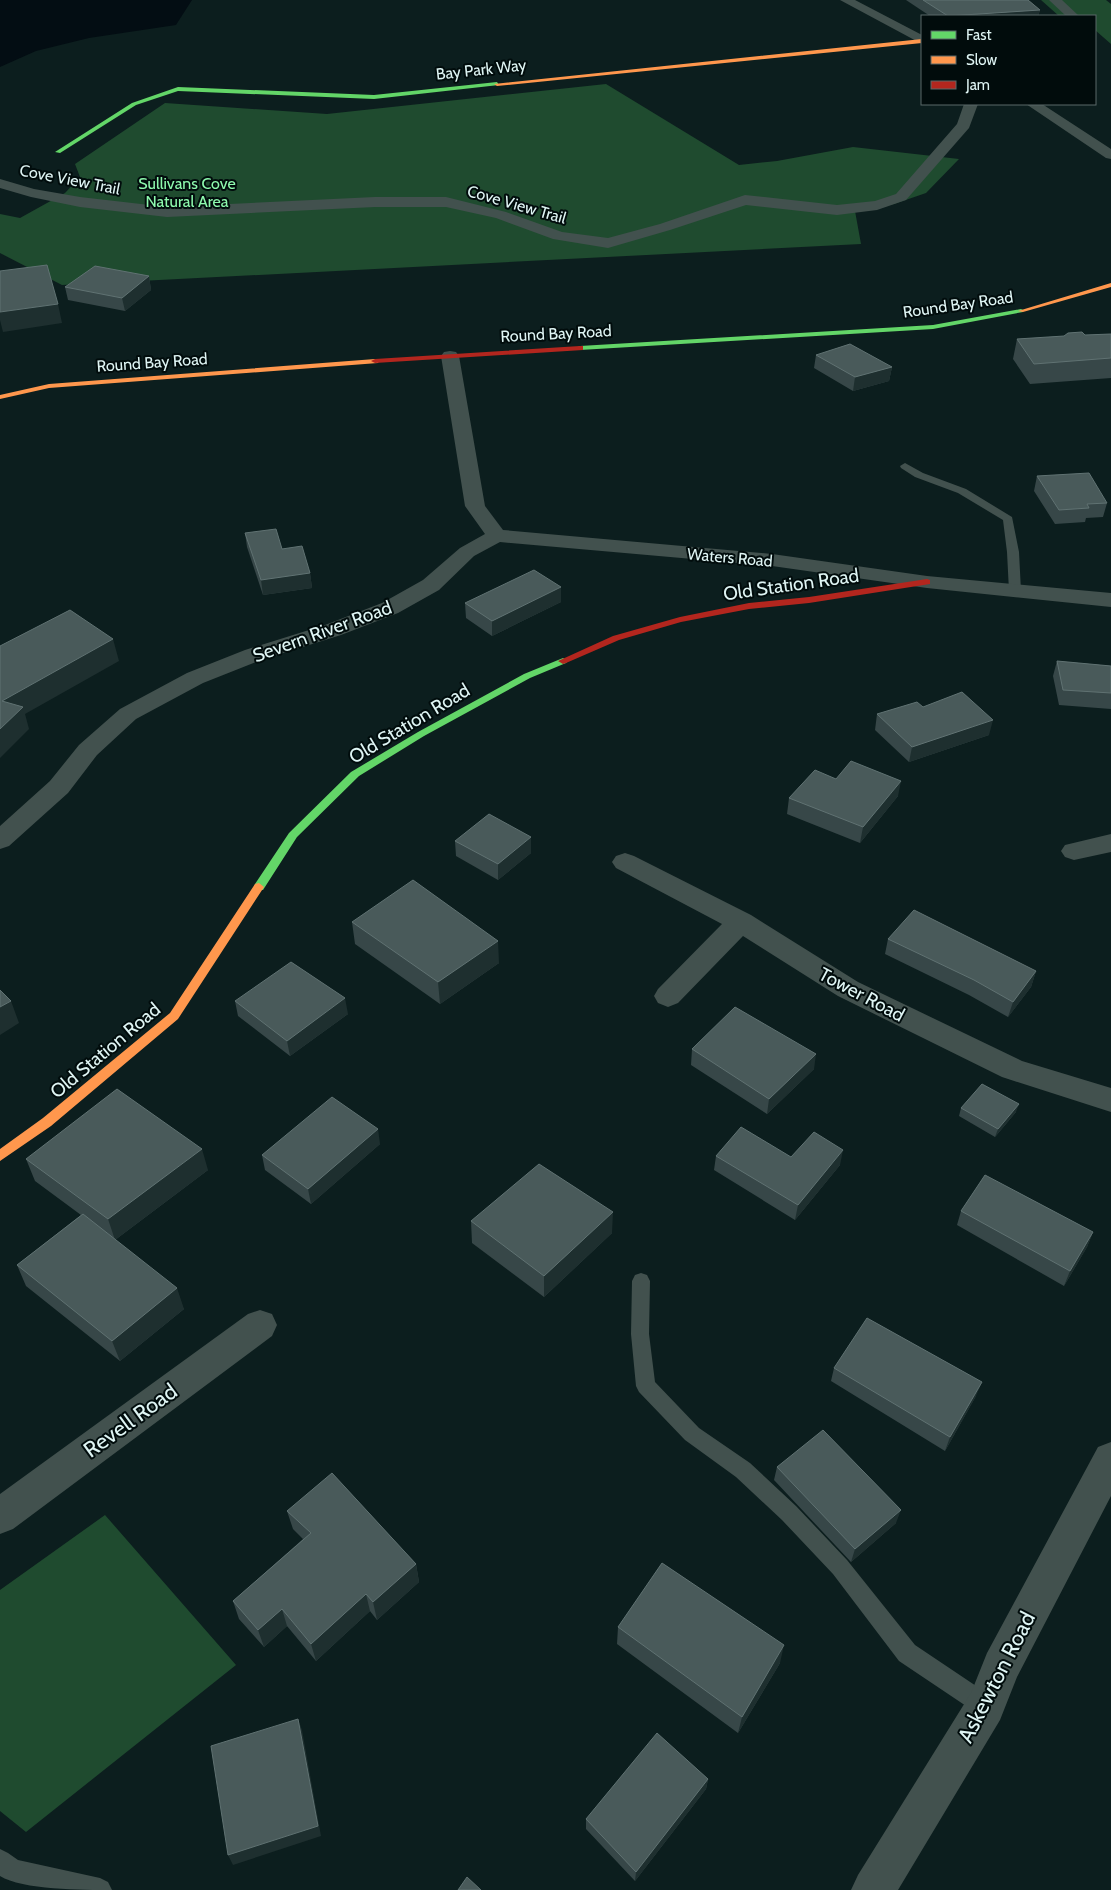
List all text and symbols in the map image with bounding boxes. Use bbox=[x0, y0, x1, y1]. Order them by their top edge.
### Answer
legend bbox=[921, 15, 1096, 105]
text: Fast bbox=[966, 26, 991, 44]
text: Slow bbox=[966, 51, 997, 69]
street label: Bay Park Way bbox=[435, 55, 527, 84]
text: Jam bbox=[965, 76, 990, 94]
street label: Cove View Trail bbox=[18, 160, 122, 199]
park label: Sullivans Cove Natural Area bbox=[138, 174, 236, 211]
street label: Cove View Trail bbox=[465, 181, 569, 228]
street label: Round Bay Road bbox=[902, 287, 1014, 322]
street label: Round Bay Road bbox=[500, 321, 612, 346]
street label: Round Bay Road bbox=[96, 349, 208, 376]
street label: Waters Road bbox=[687, 544, 773, 571]
street label: Old Station Road bbox=[722, 564, 860, 605]
street label: Severn River Road bbox=[249, 596, 395, 667]
street label: Old Station Road bbox=[345, 678, 474, 769]
street label: Tower Road bbox=[815, 962, 909, 1027]
street label: Old Station Road bbox=[46, 998, 165, 1103]
street label: Revell Road bbox=[78, 1377, 182, 1463]
street label: Askewton Road bbox=[952, 1607, 1041, 1747]

